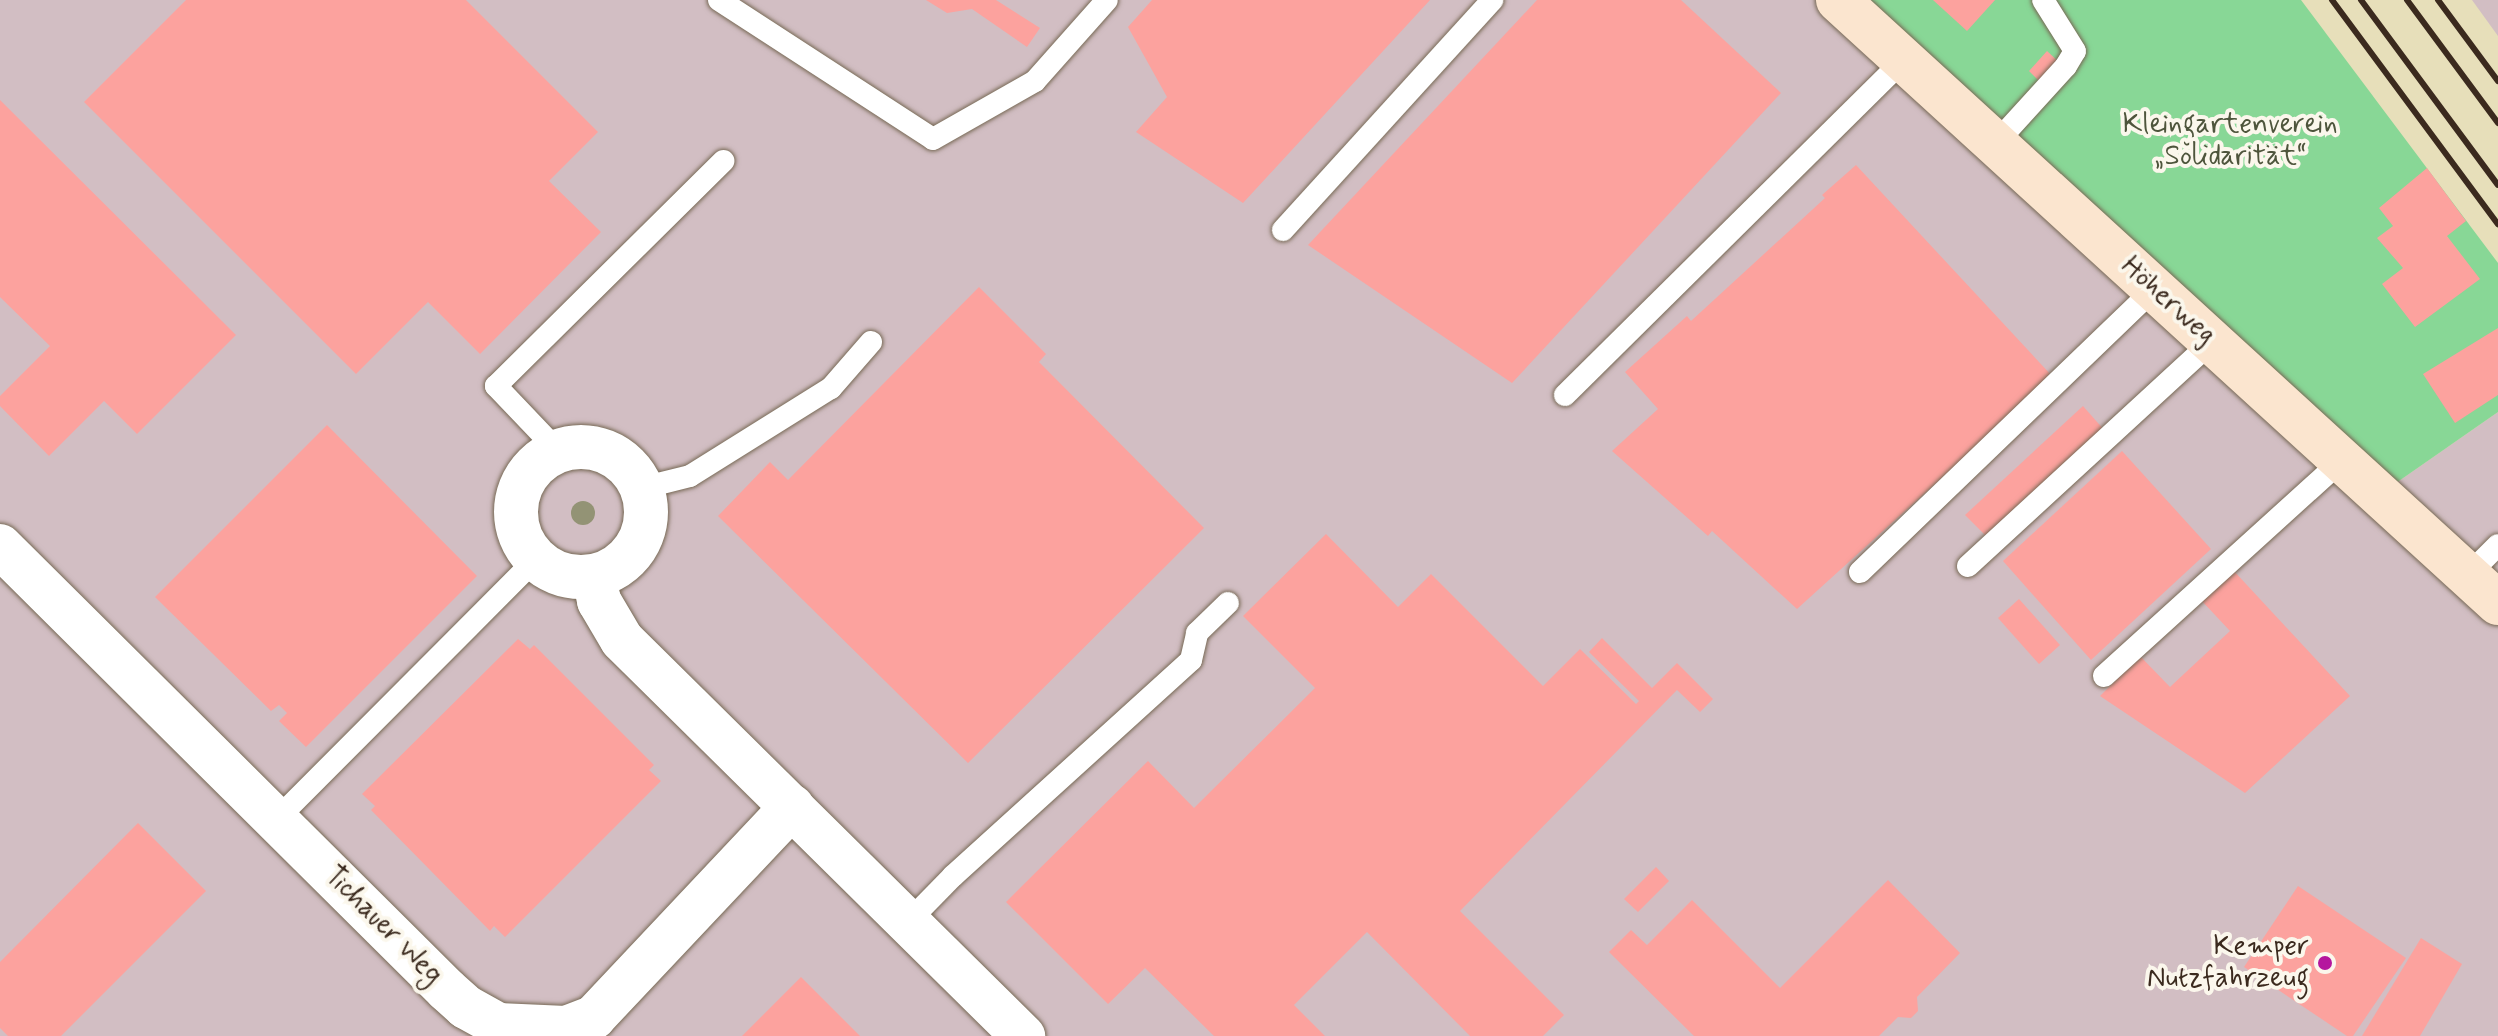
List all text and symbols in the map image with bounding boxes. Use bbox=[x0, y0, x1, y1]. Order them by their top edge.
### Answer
park label: Kleingartenverein „Solidarität“ bbox=[2122, 108, 2338, 174]
street label: Höherweg bbox=[2114, 250, 2222, 352]
street label: Tichauer Weg bbox=[316, 859, 450, 993]
place label: Kemper Nutzfahrzeug bbox=[2147, 930, 2309, 996]
marker: Kemper Nutzfahrzeug bbox=[2316, 954, 2334, 972]

